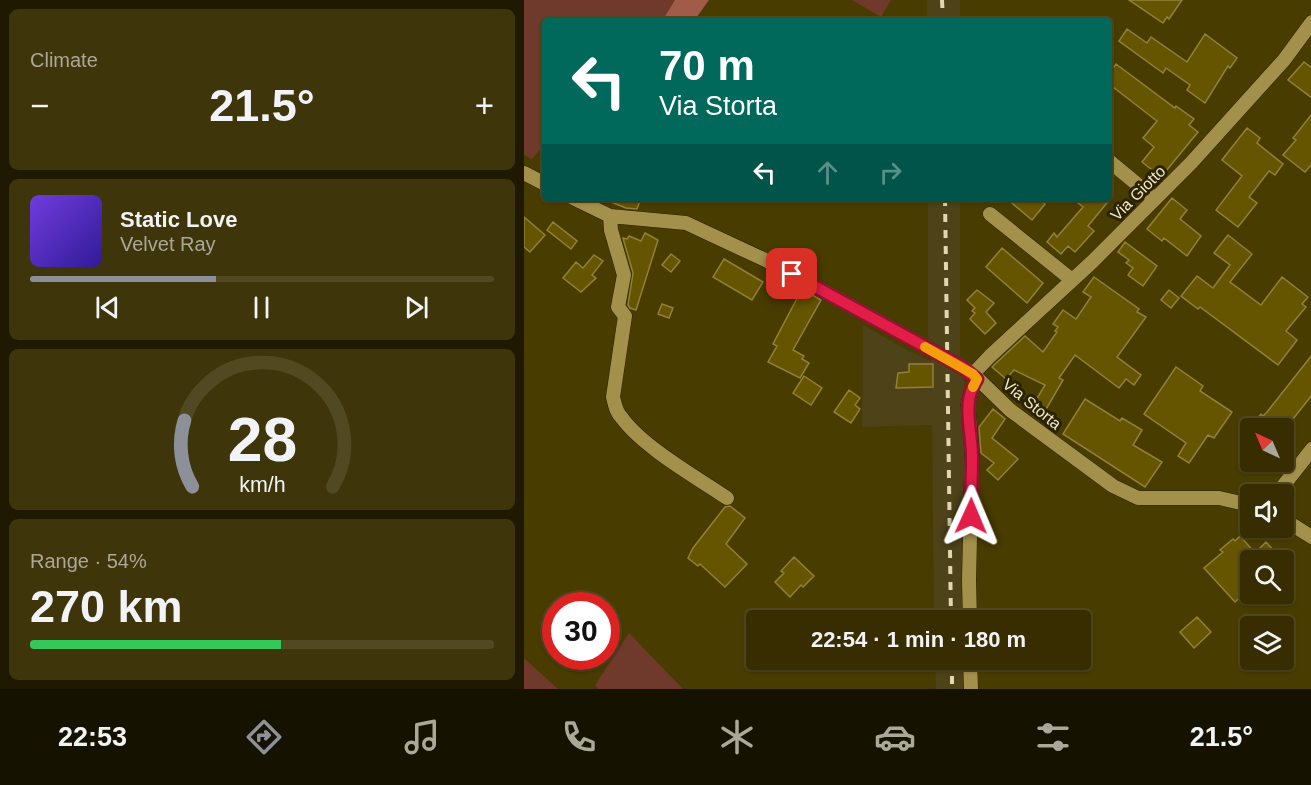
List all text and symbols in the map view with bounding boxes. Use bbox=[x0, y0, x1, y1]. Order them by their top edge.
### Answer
icon: left bbox=[560, 42, 638, 120]
text: 70 m bbox=[659, 42, 755, 89]
text: Climate bbox=[30, 49, 98, 71]
text: 21.5° bbox=[209, 80, 315, 131]
text: − bbox=[30, 87, 49, 124]
text: + bbox=[475, 87, 494, 124]
text: Via Storta bbox=[659, 91, 777, 121]
icon: left bbox=[748, 156, 781, 189]
icon: ahead bbox=[811, 156, 844, 189]
icon: right bbox=[874, 156, 907, 189]
street label: Via Giotto bbox=[1107, 162, 1169, 224]
text: Static Love bbox=[120, 207, 237, 232]
text: Velvet Ray bbox=[120, 233, 216, 255]
pin bbox=[766, 248, 817, 299]
icon: arrive bbox=[775, 257, 808, 290]
icon: previous bbox=[91, 291, 124, 324]
icon: pause bbox=[245, 291, 278, 324]
icon: next bbox=[400, 291, 433, 324]
street label: Via Storta bbox=[999, 375, 1065, 433]
text: 28 bbox=[227, 405, 297, 474]
north arrow bbox=[1240, 418, 1294, 472]
map controls bbox=[1240, 418, 1294, 670]
text: km/h bbox=[239, 473, 285, 497]
position arrow bbox=[939, 484, 1003, 548]
button: sound bbox=[1240, 484, 1294, 538]
text: Range · 54% bbox=[30, 550, 147, 572]
button: search bbox=[1240, 550, 1294, 604]
text: 270 km bbox=[30, 581, 183, 632]
speed limit sign: 30 bbox=[542, 592, 620, 670]
button: layers bbox=[1240, 616, 1294, 670]
text: 22:54 · 1 min · 180 m bbox=[811, 627, 1026, 652]
icon: directions bbox=[243, 716, 285, 758]
icon: music bbox=[401, 716, 443, 758]
icon: phone bbox=[558, 716, 600, 758]
icon: climate bbox=[716, 716, 758, 758]
icon: car bbox=[874, 716, 916, 758]
icon: filters bbox=[1032, 716, 1074, 758]
text: 22:53 bbox=[58, 722, 127, 752]
text: 21.5° bbox=[1190, 722, 1253, 752]

